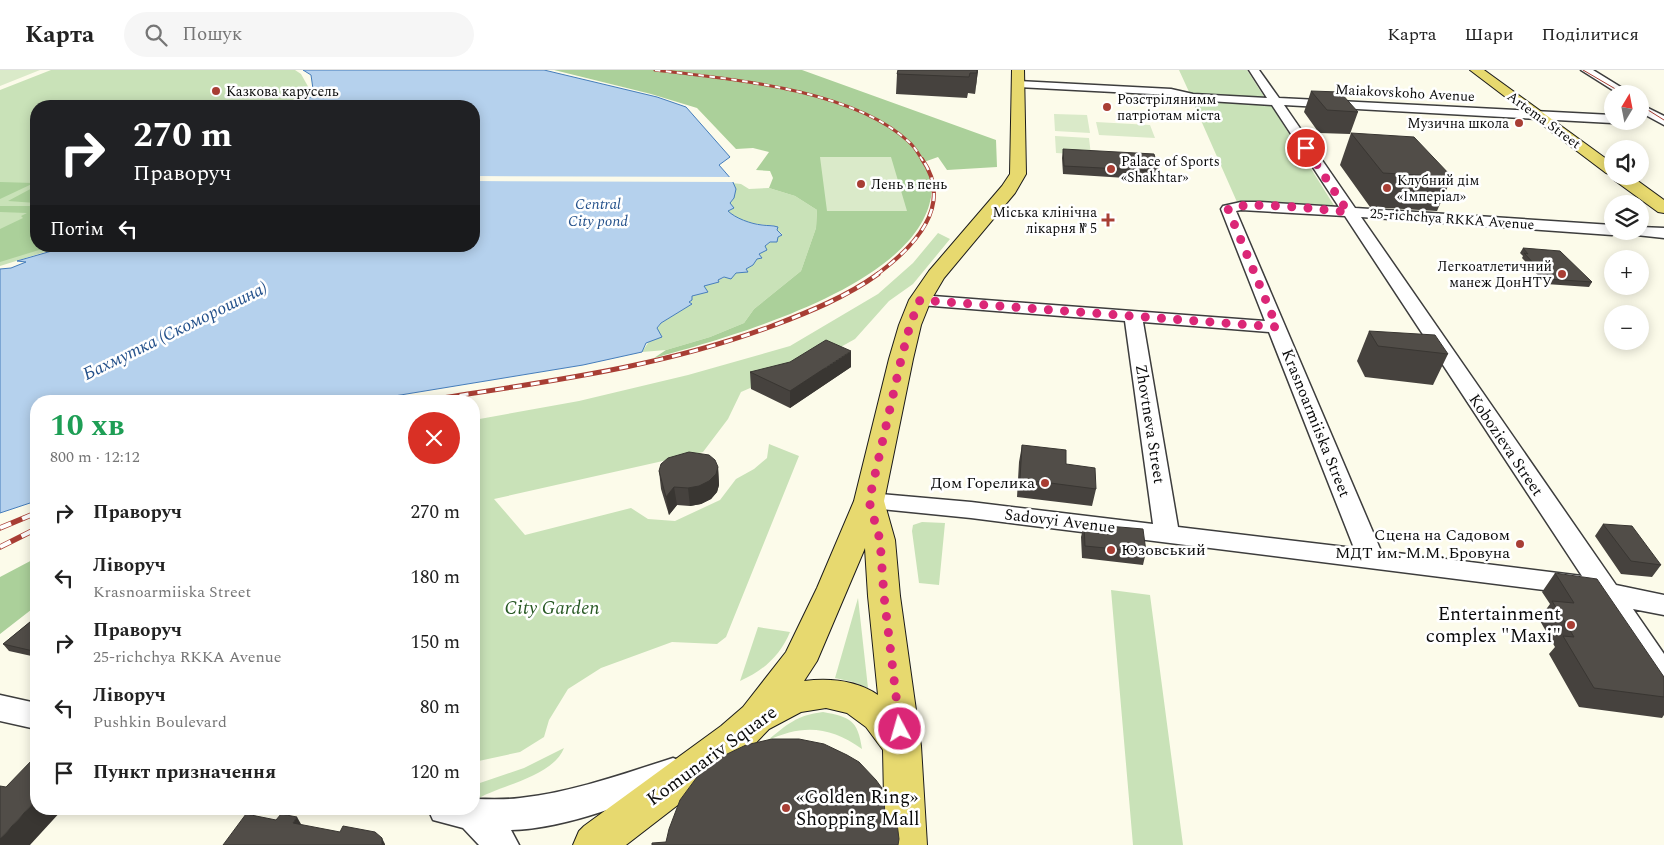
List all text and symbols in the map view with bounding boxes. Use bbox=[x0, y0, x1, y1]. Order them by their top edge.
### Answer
search box bbox=[124, 12, 474, 57]
text: Карта bbox=[25, 17, 94, 53]
text: Пошук bbox=[182, 20, 242, 49]
icon: search bbox=[142, 21, 170, 49]
text: Карта bbox=[1387, 21, 1437, 48]
text: Шари bbox=[1465, 21, 1513, 48]
text: Поділитися bbox=[1541, 21, 1639, 48]
street label: Maiakovskoho Avenue bbox=[1335, 79, 1476, 107]
place label: Казкова карусель bbox=[226, 81, 339, 102]
marker: Казкова карусель bbox=[210, 85, 222, 97]
north arrow bbox=[1604, 85, 1649, 130]
map controls bbox=[1604, 85, 1649, 350]
street label: Artema Street bbox=[1503, 86, 1585, 154]
place label: Розстрілянимм патріотам міста bbox=[1117, 89, 1221, 126]
marker: Розстрілянимм патріотам міста bbox=[1101, 101, 1113, 113]
text: 270 m bbox=[133, 109, 232, 162]
place label: Музична школа bbox=[1407, 113, 1509, 134]
marker: Музична школа bbox=[1513, 117, 1525, 129]
icon: right bbox=[50, 120, 115, 185]
pin bbox=[1285, 127, 1327, 169]
icon: arrive bbox=[1292, 134, 1320, 162]
button: sound bbox=[1604, 140, 1649, 185]
place label: Palace of Sports «Shakhtar» bbox=[1121, 151, 1220, 188]
text: Праворуч bbox=[133, 157, 231, 190]
marker: Palace of Sports «Shakhtar» bbox=[1105, 163, 1117, 175]
place label: Клубний дім «Імперіал» bbox=[1397, 170, 1479, 207]
place label: Лень в пень bbox=[871, 174, 947, 195]
marker: Лень в пень bbox=[855, 178, 867, 190]
marker: Клубний дім «Імперіал» bbox=[1381, 182, 1393, 194]
water label: Central City pond bbox=[568, 193, 628, 233]
button: layers bbox=[1604, 195, 1649, 240]
place label: Міська клінічна лікарня № 5 bbox=[992, 202, 1097, 239]
street label: 25-richchya RKKA Avenue bbox=[1369, 203, 1535, 235]
marker: Міська клінічна лікарня № 5 bbox=[1101, 213, 1115, 227]
text: Потім bbox=[50, 215, 104, 244]
icon: left bbox=[114, 215, 142, 243]
button: + bbox=[1604, 250, 1649, 295]
place label: Легкоатлетичний манеж ДонНТУ bbox=[1438, 256, 1552, 293]
marker: Легкоатлетичний манеж ДонНТУ bbox=[1556, 268, 1568, 280]
water label: Бахмутка (Скоморошина) bbox=[78, 274, 272, 388]
button: − bbox=[1604, 305, 1649, 350]
street label: Krasnoarmiiska Street bbox=[1275, 345, 1357, 501]
street label: Zhovtneva Street bbox=[1129, 363, 1171, 486]
street label: Kobozieva Street bbox=[1463, 389, 1549, 501]
text: 10 хв bbox=[50, 403, 124, 449]
button: close bbox=[408, 412, 460, 464]
text: 800 m · 12:12 bbox=[50, 445, 140, 469]
place label: Дом Горелика bbox=[931, 471, 1035, 495]
marker: Дом Горелика bbox=[1039, 477, 1051, 489]
text: Праворуч bbox=[93, 498, 182, 527]
text: 270 m bbox=[410, 498, 460, 527]
icon: right bbox=[50, 499, 78, 527]
street label: Sadovyi Avenue bbox=[1003, 502, 1117, 540]
place label: Сцена на Садовом МДТ им. М.М. Бровуна bbox=[1335, 523, 1510, 565]
place label: Юзовський bbox=[1121, 538, 1206, 562]
marker: Сцена на Садовом МДТ им. М.М. Бровуна bbox=[1514, 538, 1526, 550]
marker: Юзовський bbox=[1105, 544, 1117, 556]
text: Ліворуч bbox=[93, 551, 166, 580]
text: 180 m bbox=[410, 563, 460, 592]
icon: left bbox=[50, 564, 78, 592]
text: Krasnoarmiiska Street bbox=[93, 580, 251, 604]
park label: City Garden bbox=[505, 594, 599, 623]
place label: Entertainment complex "Maxi" bbox=[1426, 600, 1561, 651]
text: Праворуч bbox=[93, 616, 182, 645]
marker: Entertainment complex "Maxi" bbox=[1565, 619, 1577, 631]
text: 150 m bbox=[410, 628, 460, 657]
icon: right bbox=[50, 629, 78, 657]
text: 25-richchya RKKA Avenue bbox=[93, 645, 282, 669]
text: Ліворуч bbox=[93, 681, 166, 710]
text: 80 m bbox=[420, 693, 460, 722]
icon: left bbox=[50, 694, 78, 722]
street label: Komunariv Square bbox=[640, 698, 784, 814]
position arrow bbox=[873, 702, 925, 754]
text: Pushkin Boulevard bbox=[93, 710, 227, 734]
text: Пункт призначення bbox=[93, 758, 276, 787]
text: 120 m bbox=[410, 758, 460, 787]
icon: arrive bbox=[50, 759, 78, 787]
place label: «Golden Ring» Shopping Mall bbox=[796, 783, 920, 834]
marker: «Golden Ring» Shopping Mall bbox=[780, 802, 792, 814]

